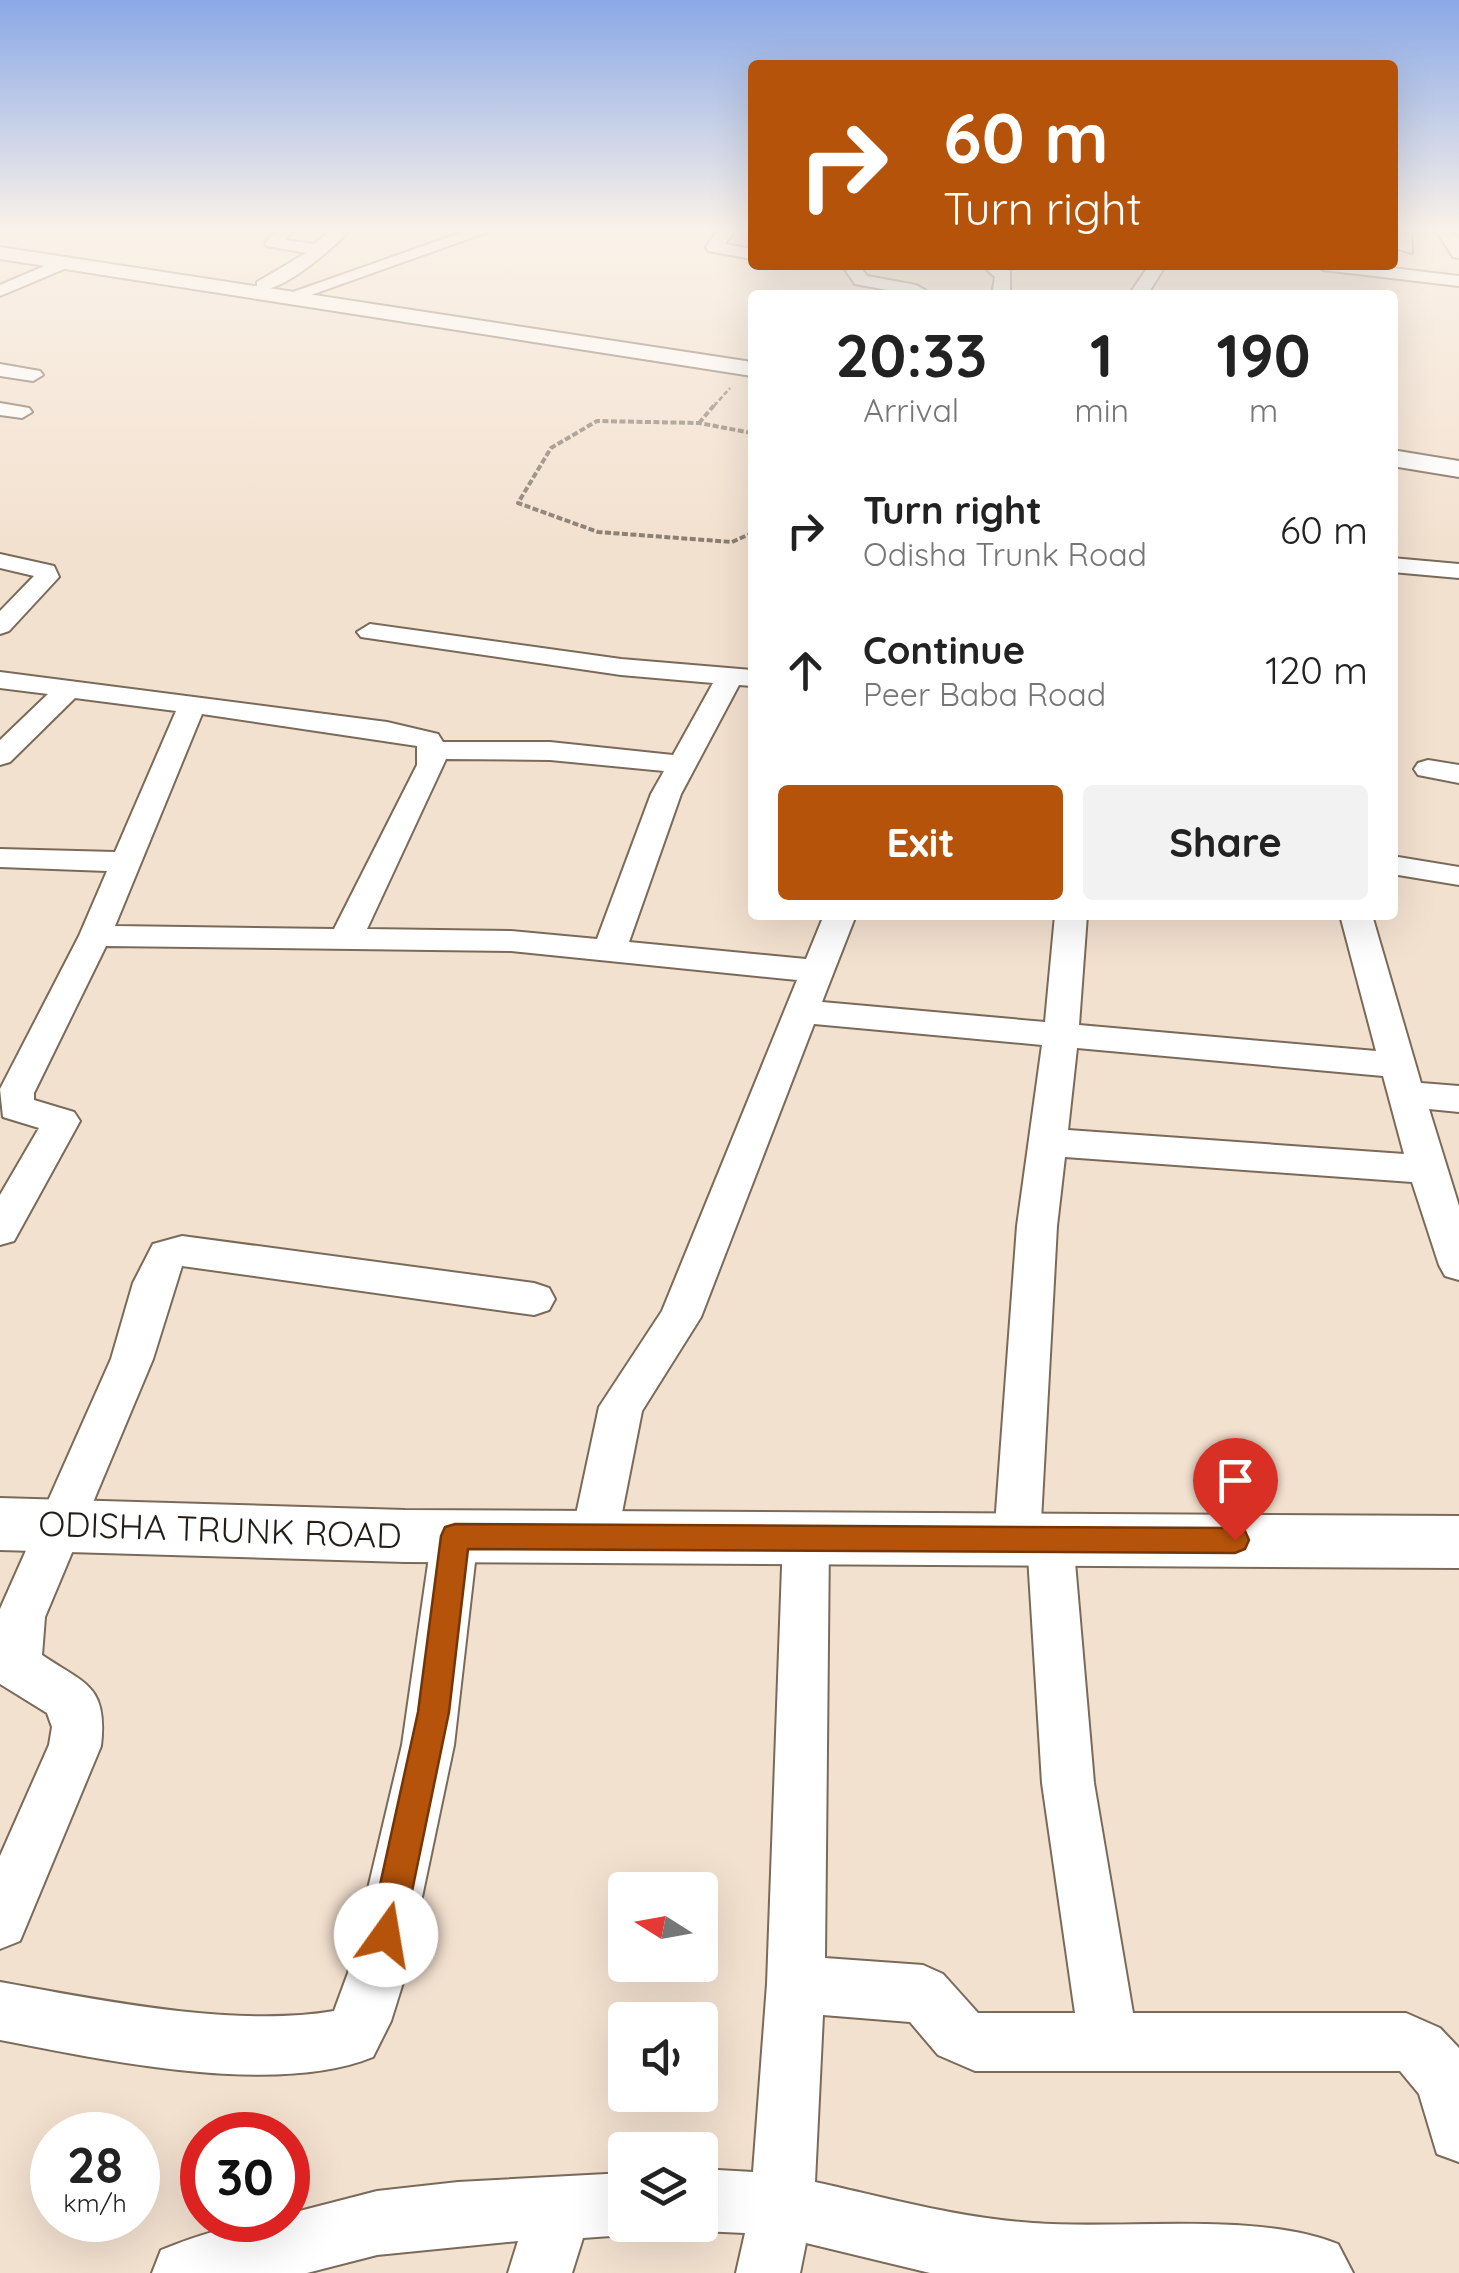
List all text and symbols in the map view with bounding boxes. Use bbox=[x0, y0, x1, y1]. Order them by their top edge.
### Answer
text: 60 m bbox=[943, 93, 1109, 181]
icon: right bbox=[778, 100, 908, 230]
text: Turn right bbox=[943, 180, 1142, 236]
text: 20:33 bbox=[835, 317, 987, 392]
text: 1 bbox=[1090, 317, 1113, 392]
text: 190 bbox=[1216, 317, 1311, 392]
text: Arrival bbox=[863, 390, 959, 430]
text: min bbox=[1075, 390, 1129, 430]
text: m bbox=[1249, 390, 1278, 430]
text: Turn right bbox=[863, 486, 1042, 534]
icon: right bbox=[778, 503, 833, 558]
text: 60 m bbox=[1280, 506, 1368, 554]
text: Odisha Trunk Road bbox=[863, 534, 1147, 574]
text: Continue bbox=[863, 626, 1025, 674]
icon: ahead bbox=[778, 643, 833, 698]
text: 120 m bbox=[1265, 646, 1368, 694]
text: Peer Baba Road bbox=[863, 674, 1106, 714]
button: Exit bbox=[778, 785, 1063, 900]
button: Share bbox=[1083, 785, 1368, 900]
pin bbox=[1193, 1438, 1278, 1541]
icon: arrive bbox=[1208, 1453, 1263, 1508]
street label: ODISHA TRUNK ROAD bbox=[38, 1501, 402, 1557]
north arrow bbox=[608, 1872, 718, 1982]
map controls bbox=[608, 1872, 718, 2242]
position arrow bbox=[334, 1883, 438, 1987]
button: sound bbox=[608, 2002, 718, 2112]
speed limit sign: 30 bbox=[180, 2112, 310, 2242]
button: layers bbox=[608, 2132, 718, 2242]
text: 28 bbox=[67, 2133, 123, 2196]
text: km/h bbox=[63, 2187, 127, 2218]

